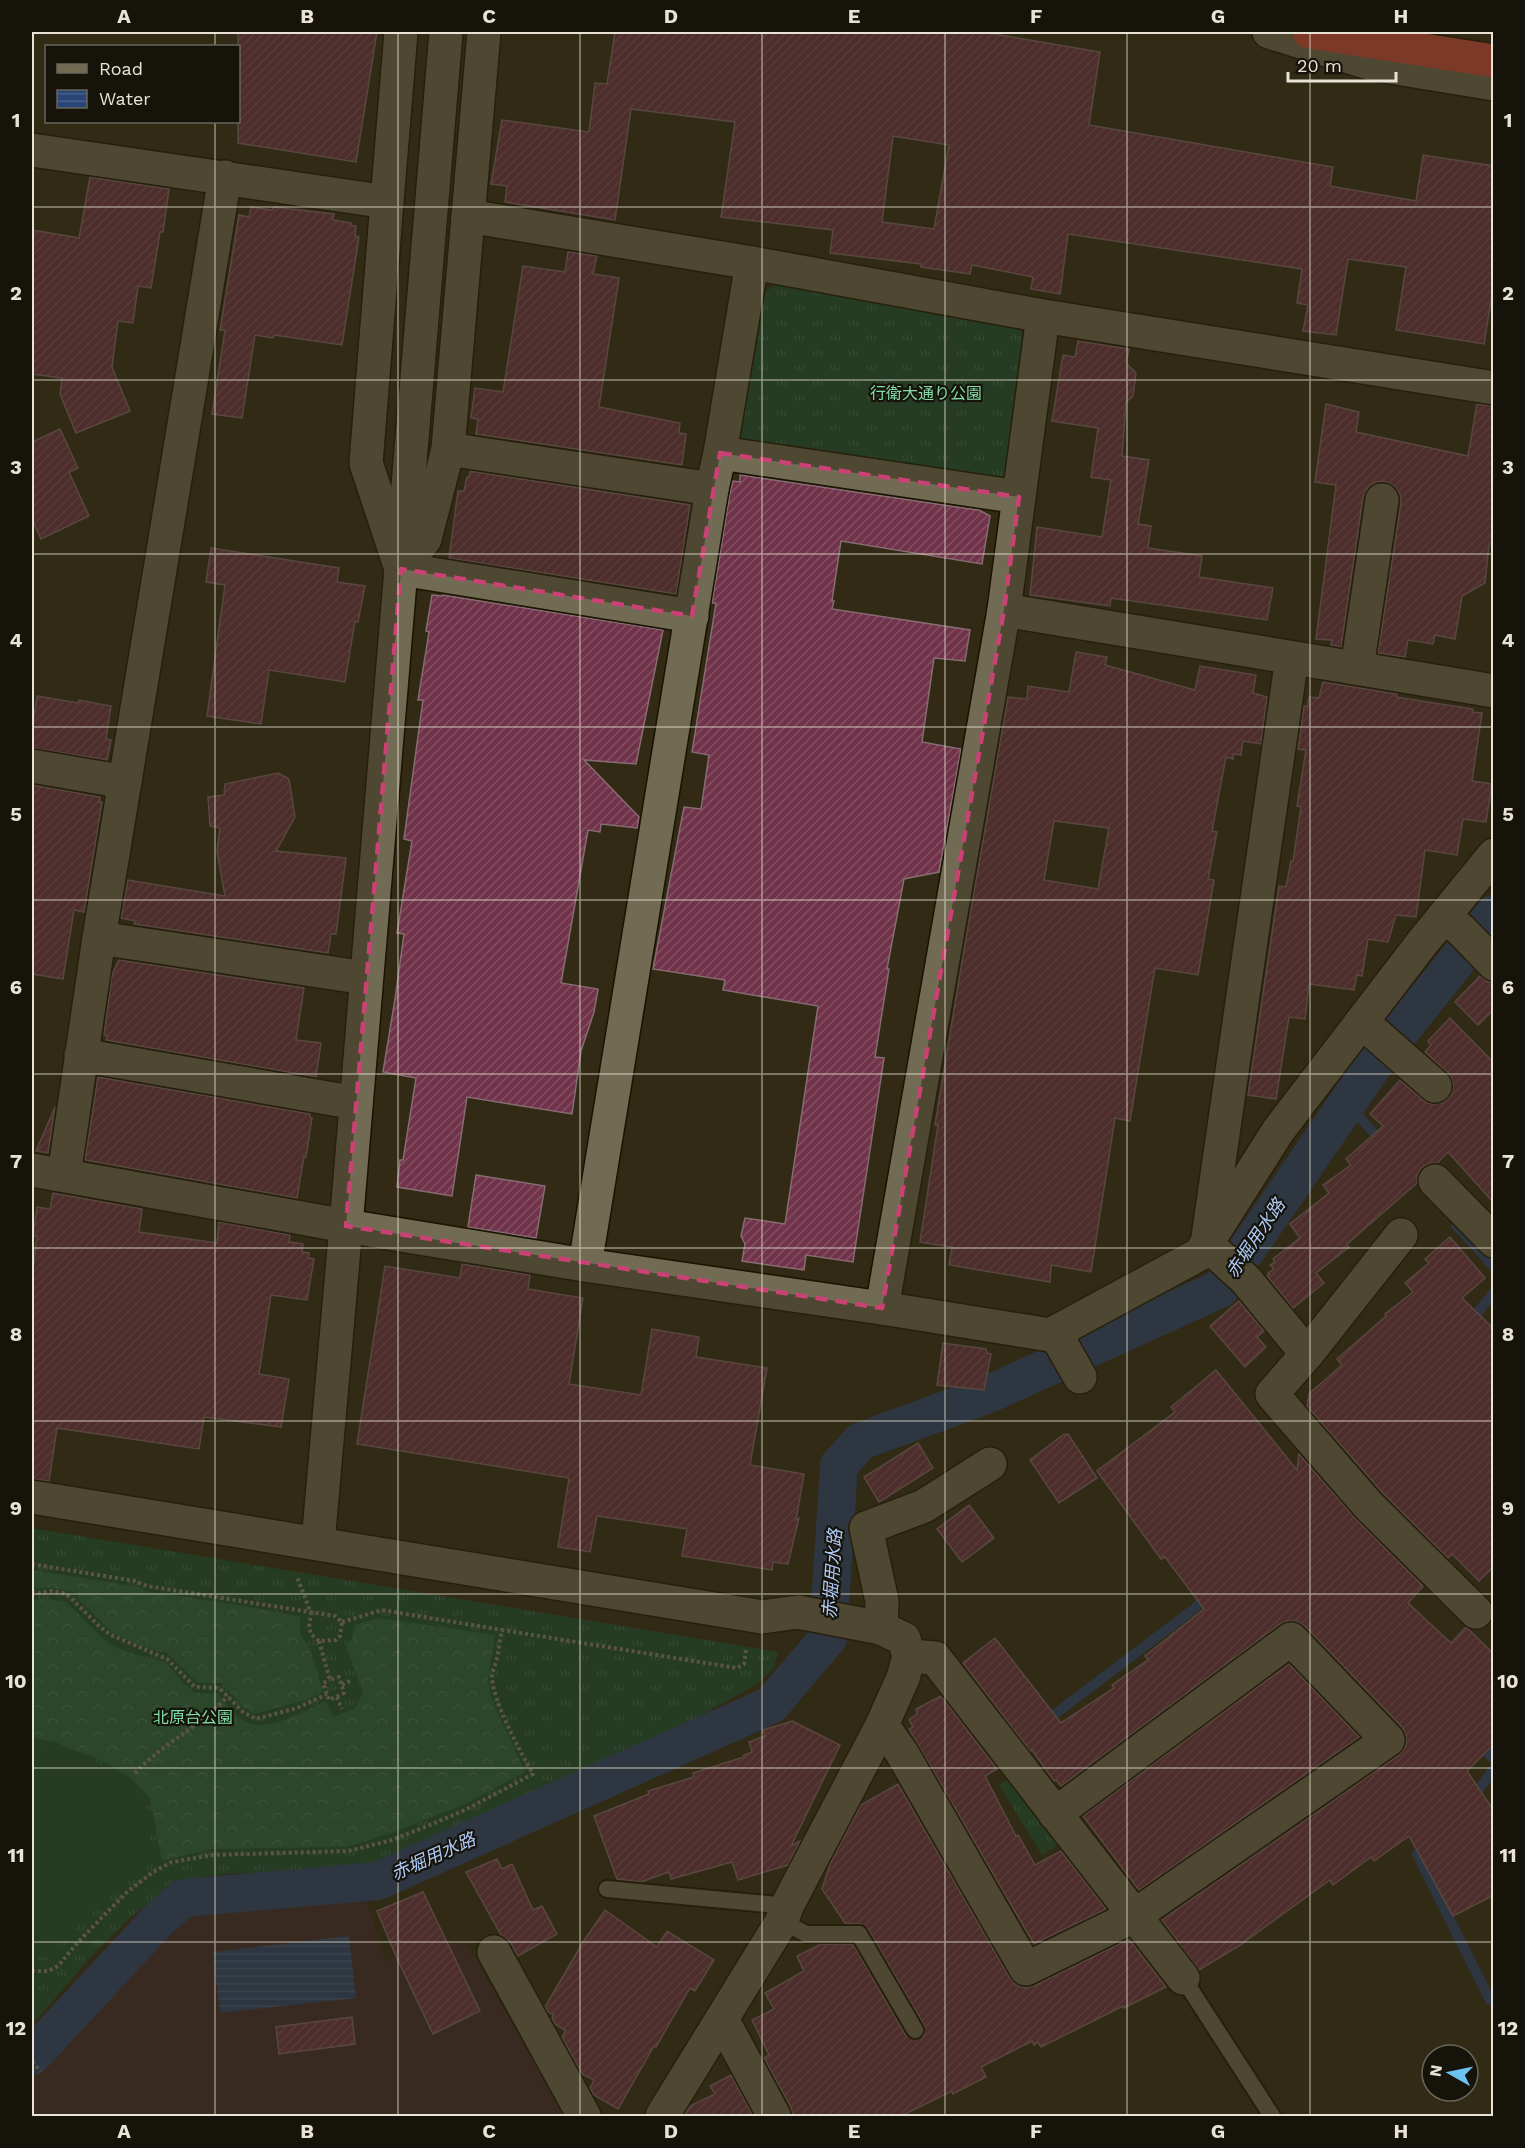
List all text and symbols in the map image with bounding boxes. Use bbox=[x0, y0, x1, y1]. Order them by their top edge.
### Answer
text: A bbox=[117, 4, 131, 28]
text: B bbox=[300, 4, 314, 28]
text: C bbox=[482, 4, 496, 28]
text: D bbox=[664, 4, 678, 28]
text: E bbox=[848, 4, 860, 28]
text: F bbox=[1030, 4, 1042, 28]
text: G bbox=[1211, 4, 1225, 28]
text: H bbox=[1394, 4, 1408, 28]
legend bbox=[45, 45, 240, 123]
scale bar bbox=[1288, 45, 1396, 83]
text: 20 m bbox=[1297, 55, 1342, 76]
text: Road bbox=[99, 58, 143, 79]
text: Water bbox=[99, 88, 151, 109]
text: 1 bbox=[12, 108, 20, 132]
text: 1 bbox=[1504, 108, 1512, 132]
text: 2 bbox=[10, 281, 22, 305]
text: 2 bbox=[1502, 281, 1514, 305]
park label: 行衛大通り公園 bbox=[870, 384, 982, 403]
text: 3 bbox=[10, 455, 22, 479]
text: 3 bbox=[1502, 455, 1514, 479]
text: 4 bbox=[10, 628, 23, 652]
text: 4 bbox=[1502, 628, 1515, 652]
text: 5 bbox=[10, 802, 22, 826]
text: 5 bbox=[1502, 802, 1514, 826]
text: 6 bbox=[10, 975, 22, 999]
text: 6 bbox=[1502, 975, 1514, 999]
text: 7 bbox=[10, 1149, 22, 1173]
text: 7 bbox=[1502, 1149, 1514, 1173]
water label: 赤堀用水路 bbox=[1221, 1193, 1290, 1281]
text: 8 bbox=[10, 1322, 22, 1346]
text: 8 bbox=[1502, 1322, 1514, 1346]
text: 9 bbox=[10, 1496, 22, 1520]
text: 9 bbox=[1502, 1496, 1514, 1520]
water label: 赤堀用水路 bbox=[818, 1526, 846, 1620]
text: 10 bbox=[5, 1669, 27, 1693]
text: 10 bbox=[1497, 1669, 1519, 1693]
park label: 北原台公園 bbox=[153, 1708, 233, 1727]
water label: 赤堀用水路 bbox=[388, 1827, 480, 1884]
text: 11 bbox=[7, 1843, 25, 1867]
text: 11 bbox=[1499, 1843, 1517, 1867]
text: 12 bbox=[6, 2016, 26, 2040]
text: 12 bbox=[1498, 2016, 1518, 2040]
north arrow bbox=[1420, 2043, 1480, 2103]
text: N bbox=[1425, 2063, 1446, 2078]
text: A bbox=[117, 2119, 131, 2143]
text: B bbox=[300, 2119, 314, 2143]
text: C bbox=[482, 2119, 496, 2143]
text: D bbox=[664, 2119, 678, 2143]
text: E bbox=[848, 2119, 860, 2143]
text: F bbox=[1030, 2119, 1042, 2143]
text: G bbox=[1211, 2119, 1225, 2143]
text: H bbox=[1394, 2119, 1408, 2143]

